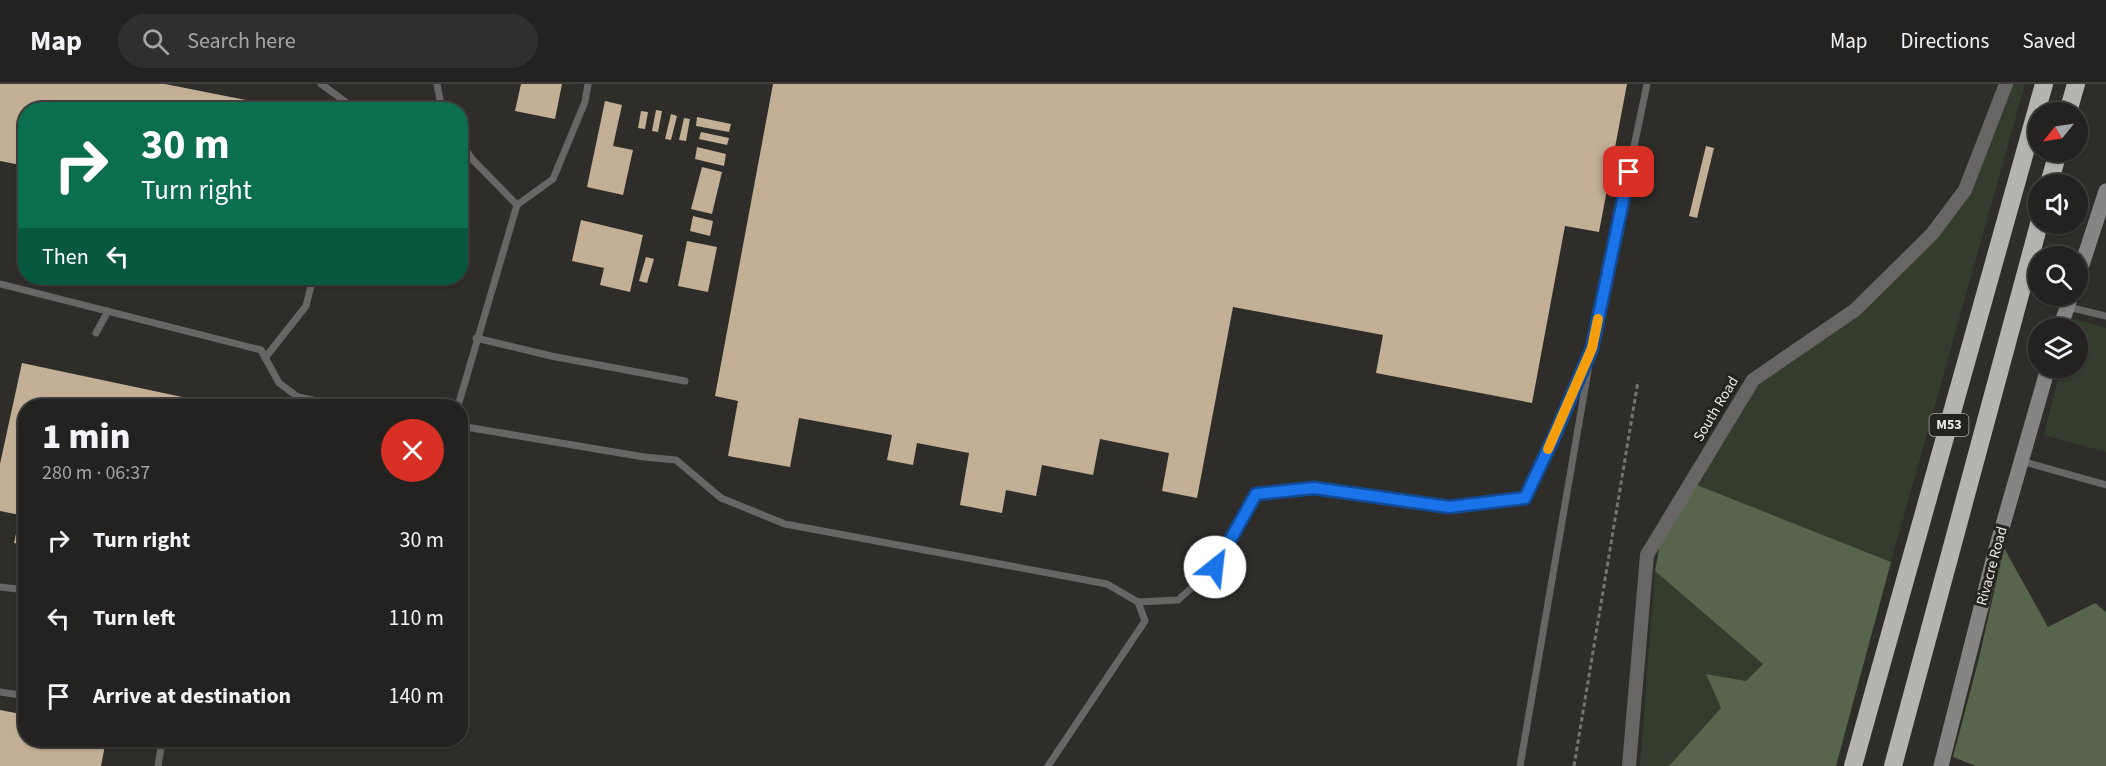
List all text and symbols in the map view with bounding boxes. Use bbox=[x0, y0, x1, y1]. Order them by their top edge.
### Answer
search box bbox=[118, 14, 538, 68]
text: Map bbox=[30, 21, 82, 61]
icon: search bbox=[139, 25, 172, 58]
text: Search here bbox=[187, 25, 296, 57]
text: Map bbox=[1830, 26, 1868, 56]
text: Directions bbox=[1901, 26, 1989, 56]
text: Saved bbox=[2022, 26, 2076, 56]
north arrow bbox=[2028, 102, 2088, 162]
map controls bbox=[2028, 102, 2088, 378]
text: 30 m bbox=[141, 115, 230, 175]
icon: right bbox=[42, 126, 120, 204]
pin bbox=[1603, 146, 1654, 197]
icon: arrive bbox=[1612, 155, 1645, 188]
text: Turn right bbox=[141, 171, 252, 210]
button: sound bbox=[2028, 174, 2088, 234]
icon: left bbox=[101, 240, 134, 273]
text: Then bbox=[42, 241, 89, 273]
button: search bbox=[2028, 246, 2088, 306]
button: layers bbox=[2028, 318, 2088, 378]
street label: South Road bbox=[1688, 372, 1744, 446]
text: 1 min bbox=[42, 411, 130, 462]
road number: M53 bbox=[1930, 414, 1968, 436]
button: close bbox=[381, 419, 444, 482]
text: 280 m · 06:37 bbox=[42, 459, 150, 487]
icon: right bbox=[42, 524, 75, 557]
text: Turn right bbox=[93, 524, 190, 556]
text: 30 m bbox=[399, 524, 444, 556]
street label: Rivacre Road bbox=[1971, 524, 2013, 608]
position arrow bbox=[1183, 535, 1247, 599]
icon: left bbox=[42, 602, 75, 635]
text: Turn left bbox=[93, 602, 175, 634]
text: 110 m bbox=[389, 602, 444, 634]
icon: arrive bbox=[42, 680, 75, 713]
text: Arrive at destination bbox=[93, 680, 291, 712]
text: 140 m bbox=[389, 680, 444, 712]

